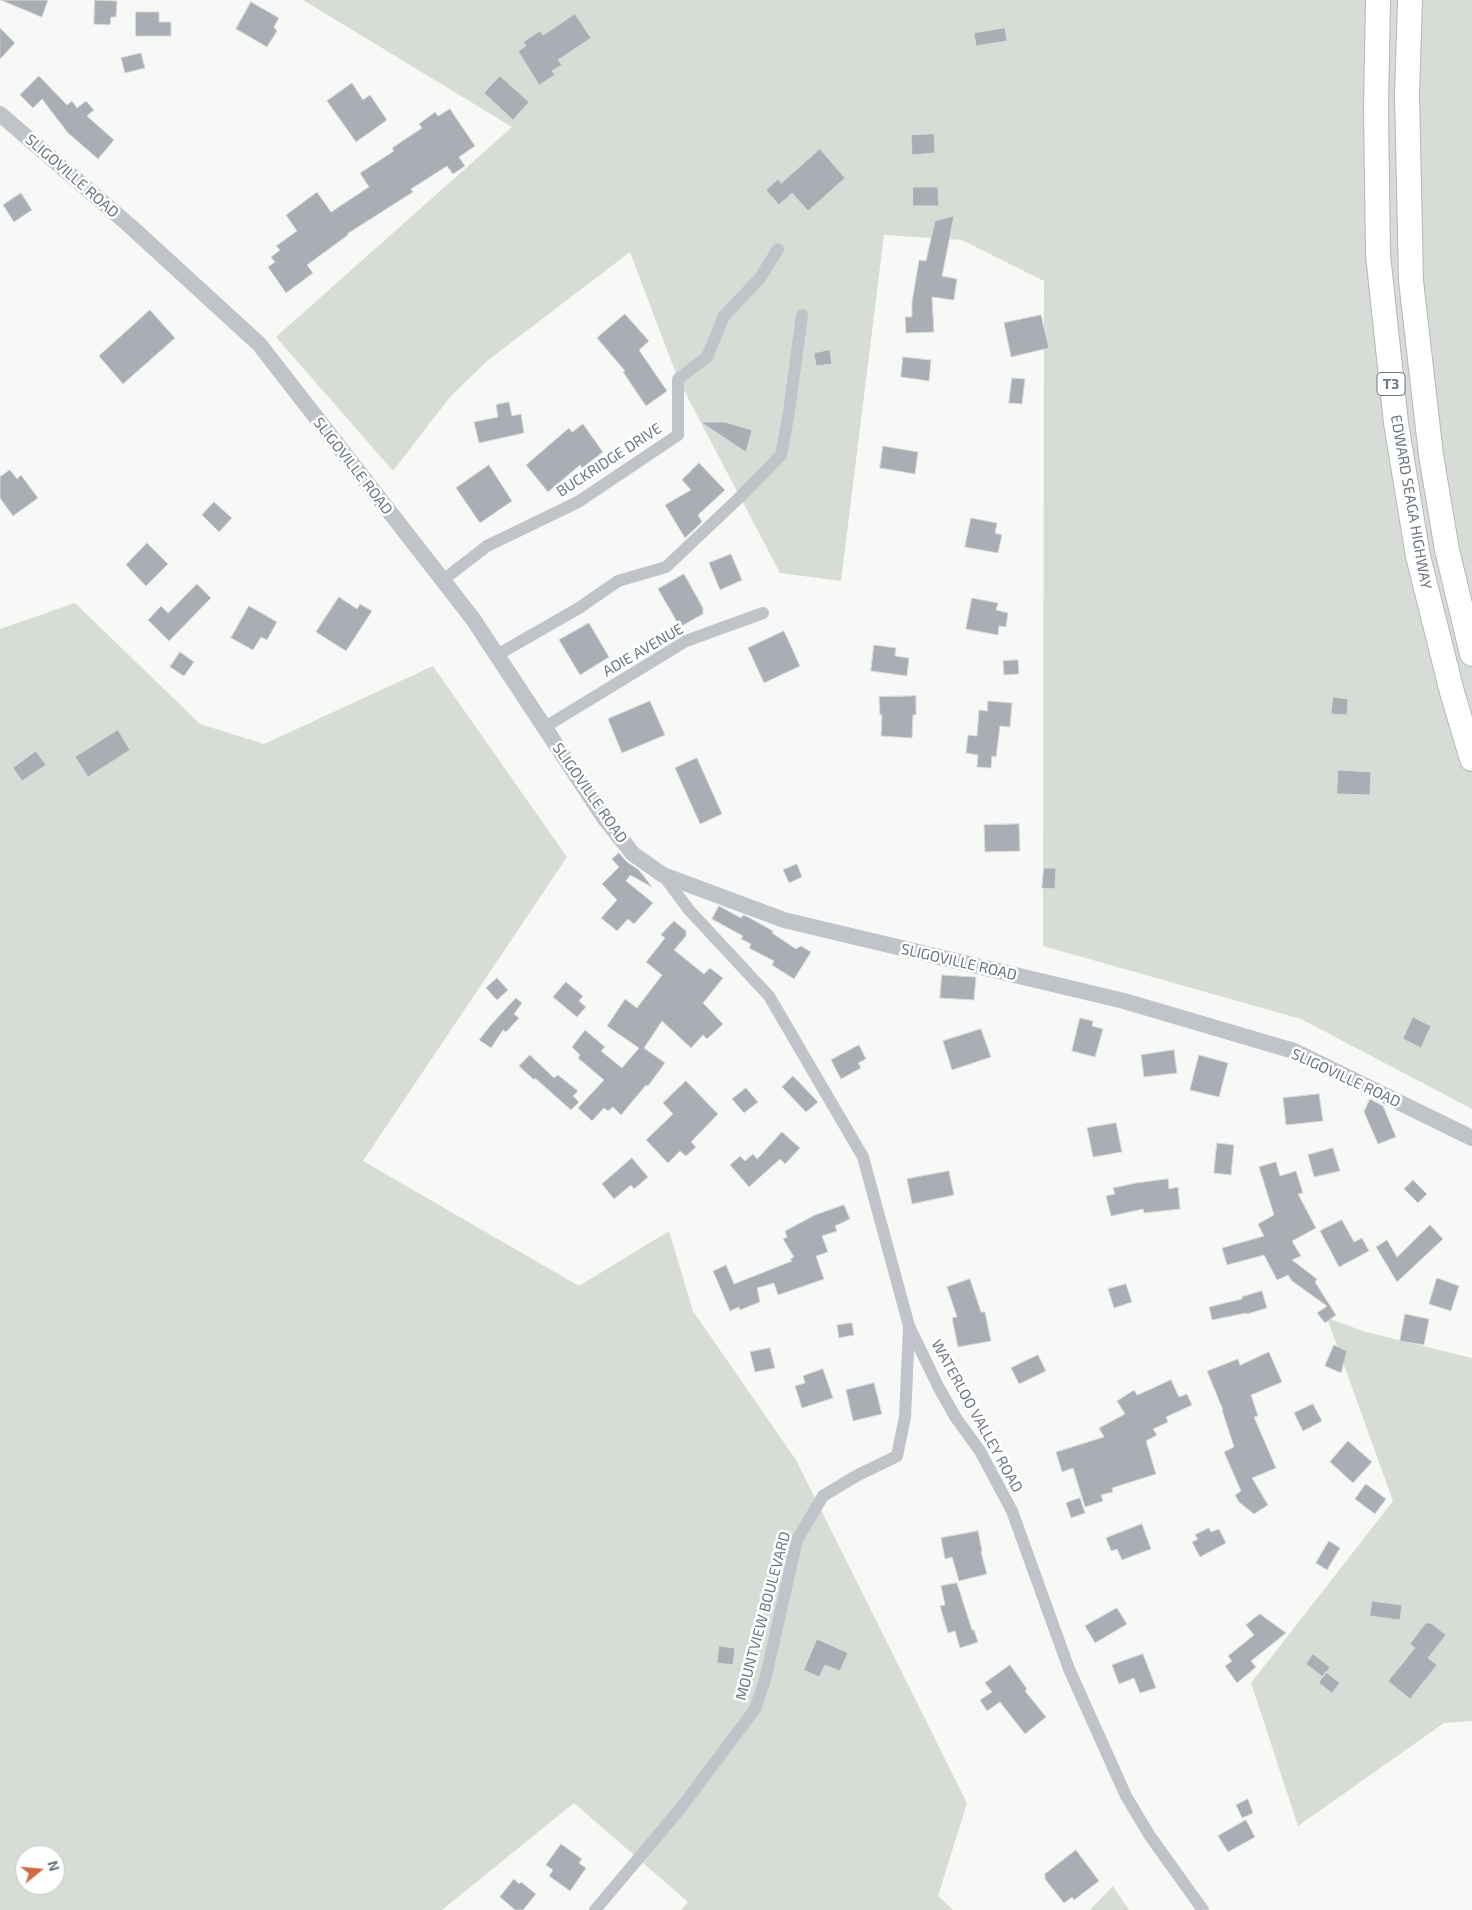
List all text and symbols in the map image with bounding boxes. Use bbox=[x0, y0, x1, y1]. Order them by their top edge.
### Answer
street label: SLIGOVILLE ROAD bbox=[22, 130, 122, 222]
road number: T3 bbox=[1377, 372, 1405, 396]
street label: EDWARD SEAGA HIGHWAY bbox=[1387, 413, 1435, 591]
street label: SLIGOVILLE ROAD bbox=[310, 414, 396, 518]
street label: BUCKRIDGE DRIVE bbox=[553, 419, 665, 501]
street label: ADIE AVENUE bbox=[599, 620, 687, 680]
street label: SLIGOVILLE ROAD bbox=[549, 739, 631, 847]
street label: SLIGOVILLE ROAD bbox=[899, 940, 1019, 984]
street label: SLIGOVILLE ROAD bbox=[1289, 1045, 1403, 1111]
street label: WATERLOO VALLEY ROAD bbox=[927, 1337, 1027, 1495]
street label: MOUNTVIEW BOULEVARD bbox=[732, 1530, 794, 1702]
north arrow bbox=[15, 1845, 65, 1895]
text: N bbox=[44, 1858, 63, 1873]

